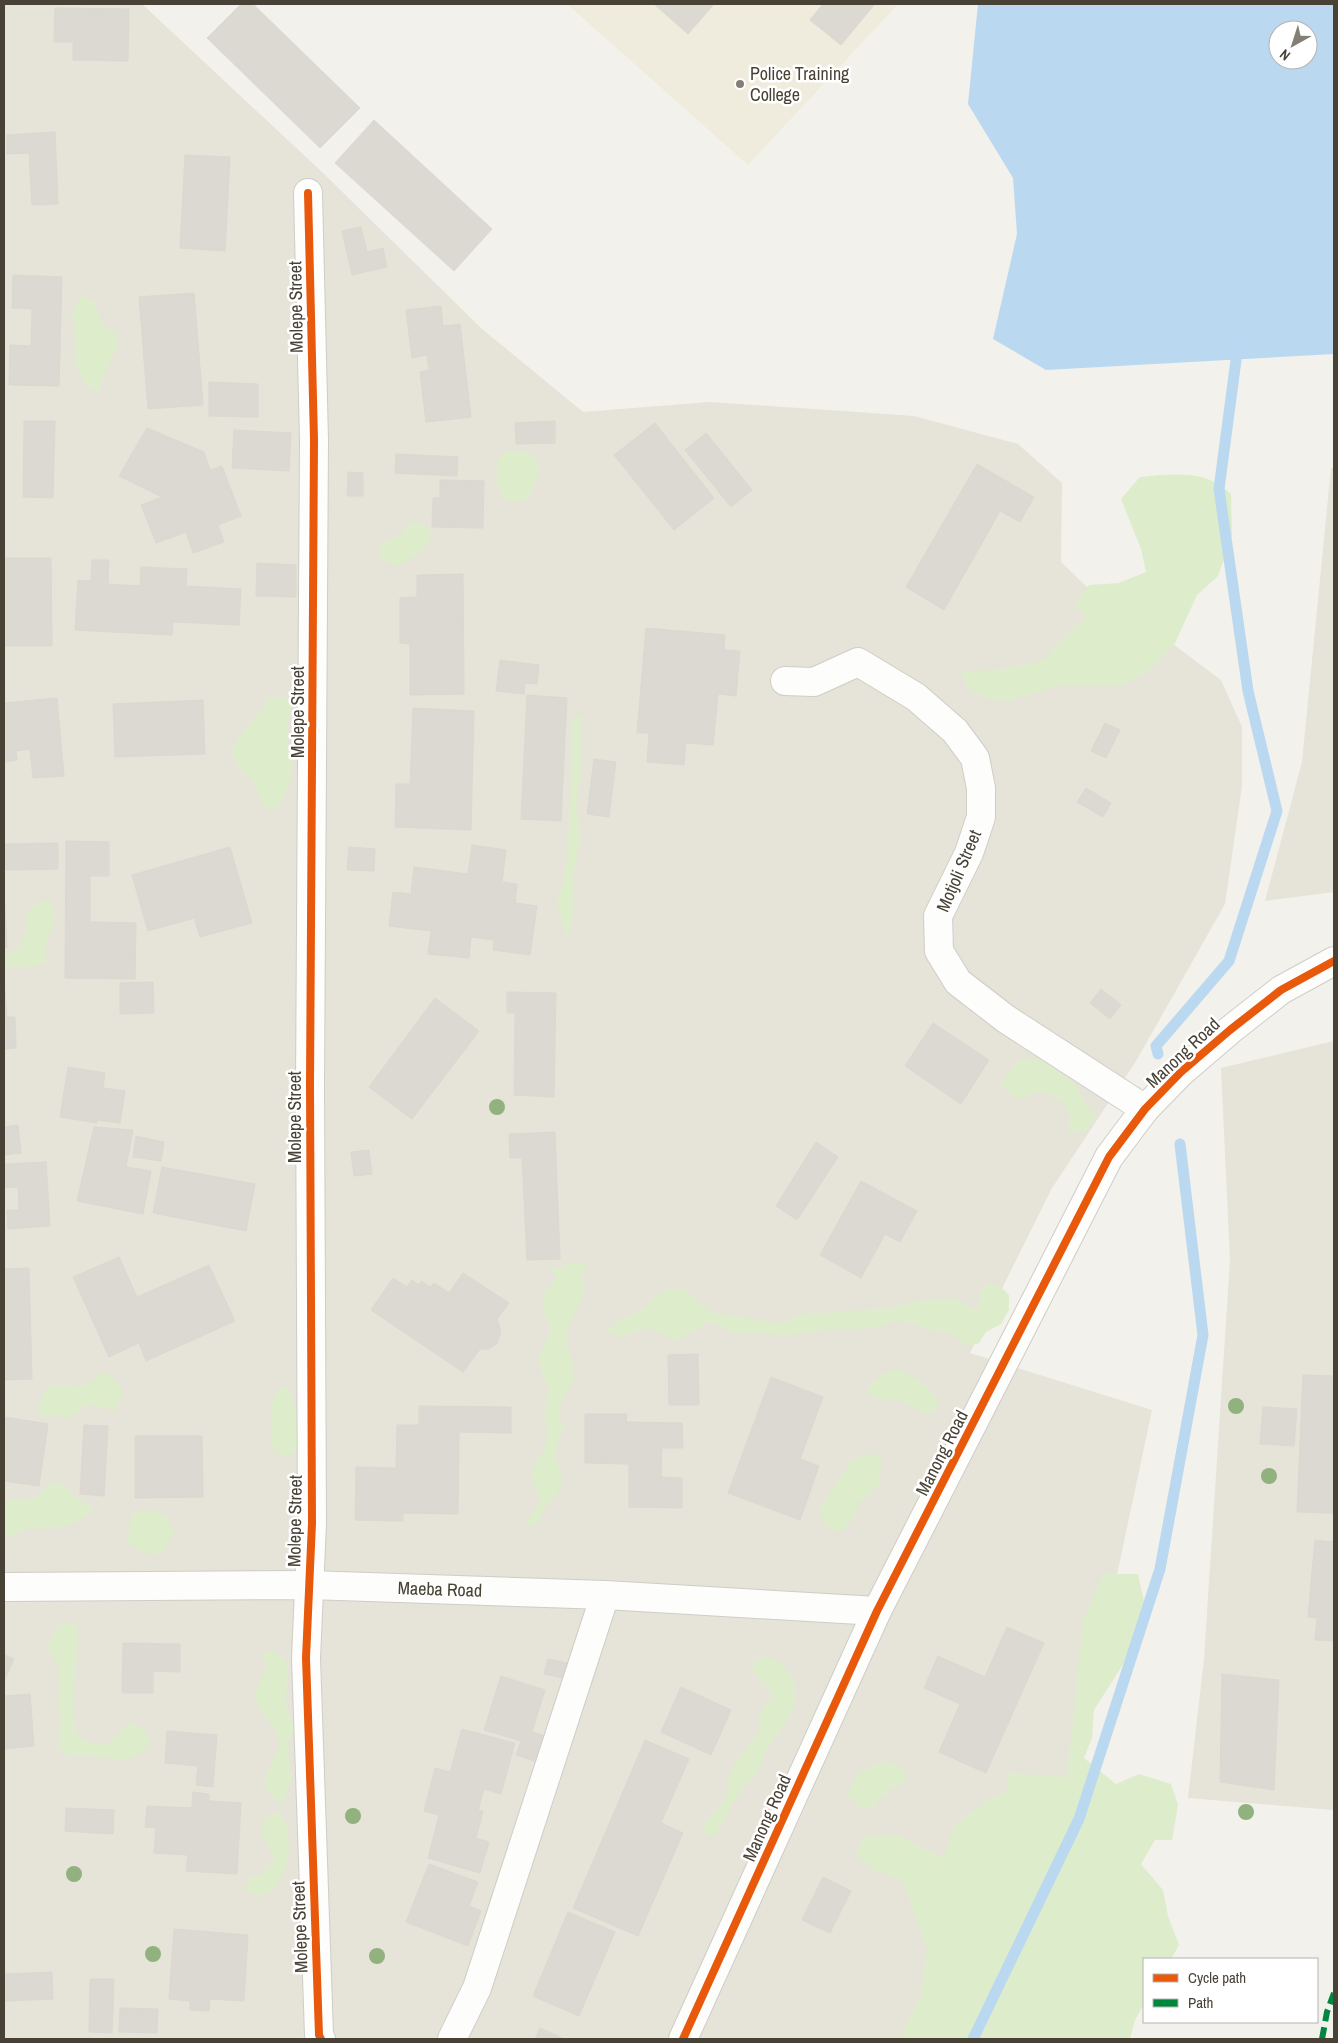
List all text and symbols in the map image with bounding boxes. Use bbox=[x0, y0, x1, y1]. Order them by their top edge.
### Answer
north arrow bbox=[1268, 20, 1318, 70]
text: N bbox=[1276, 45, 1294, 65]
place label: Police Training College bbox=[750, 61, 850, 107]
marker: Police Training College bbox=[734, 78, 746, 90]
street label: Molepe Street bbox=[282, 261, 309, 353]
street label: Molepe Street bbox=[285, 666, 310, 758]
street label: Motjoli Street bbox=[930, 826, 987, 916]
street label: Manong Road bbox=[1140, 1012, 1225, 1093]
street label: Molepe Street bbox=[282, 1071, 307, 1163]
street label: Manong Road bbox=[909, 1406, 974, 1500]
street label: Molepe Street bbox=[281, 1475, 308, 1567]
street label: Maeba Road bbox=[397, 1575, 483, 1603]
street label: Manong Road bbox=[736, 1770, 797, 1865]
street label: Molepe Street bbox=[285, 1881, 314, 1973]
legend bbox=[1143, 1958, 1318, 2023]
text: Cycle path bbox=[1188, 1967, 1246, 1988]
text: Path bbox=[1188, 1992, 1213, 2013]

